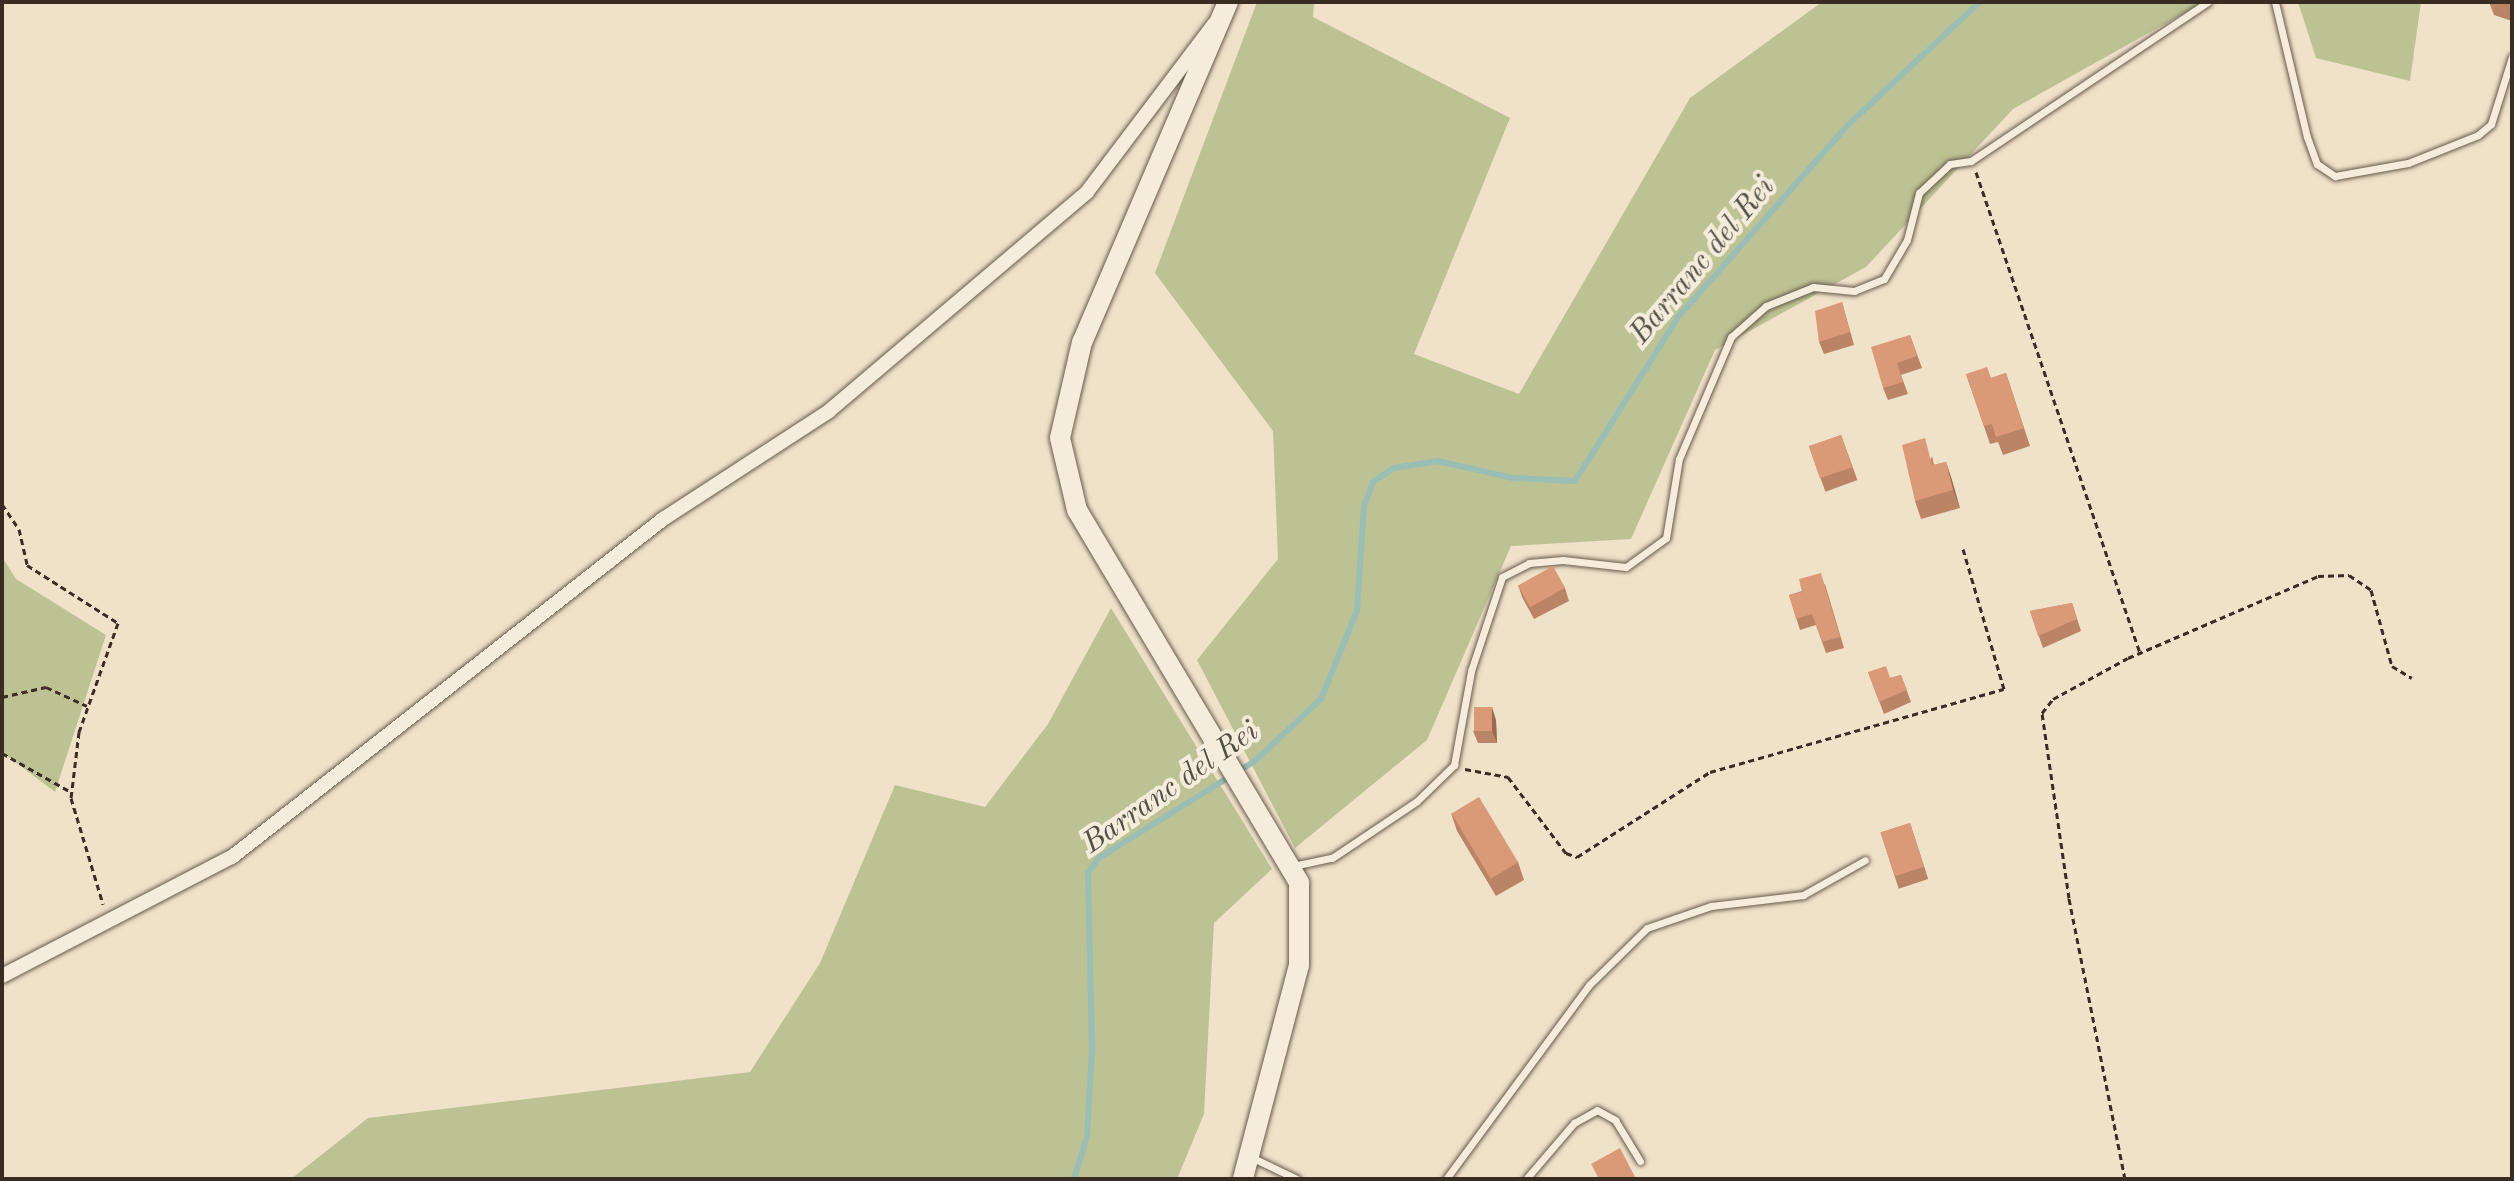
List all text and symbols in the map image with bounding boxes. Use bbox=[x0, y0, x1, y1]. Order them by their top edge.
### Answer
water label: Barranc del Rei bbox=[1623, 170, 1783, 352]
water label: Barranc del Rei bbox=[1076, 714, 1266, 862]

